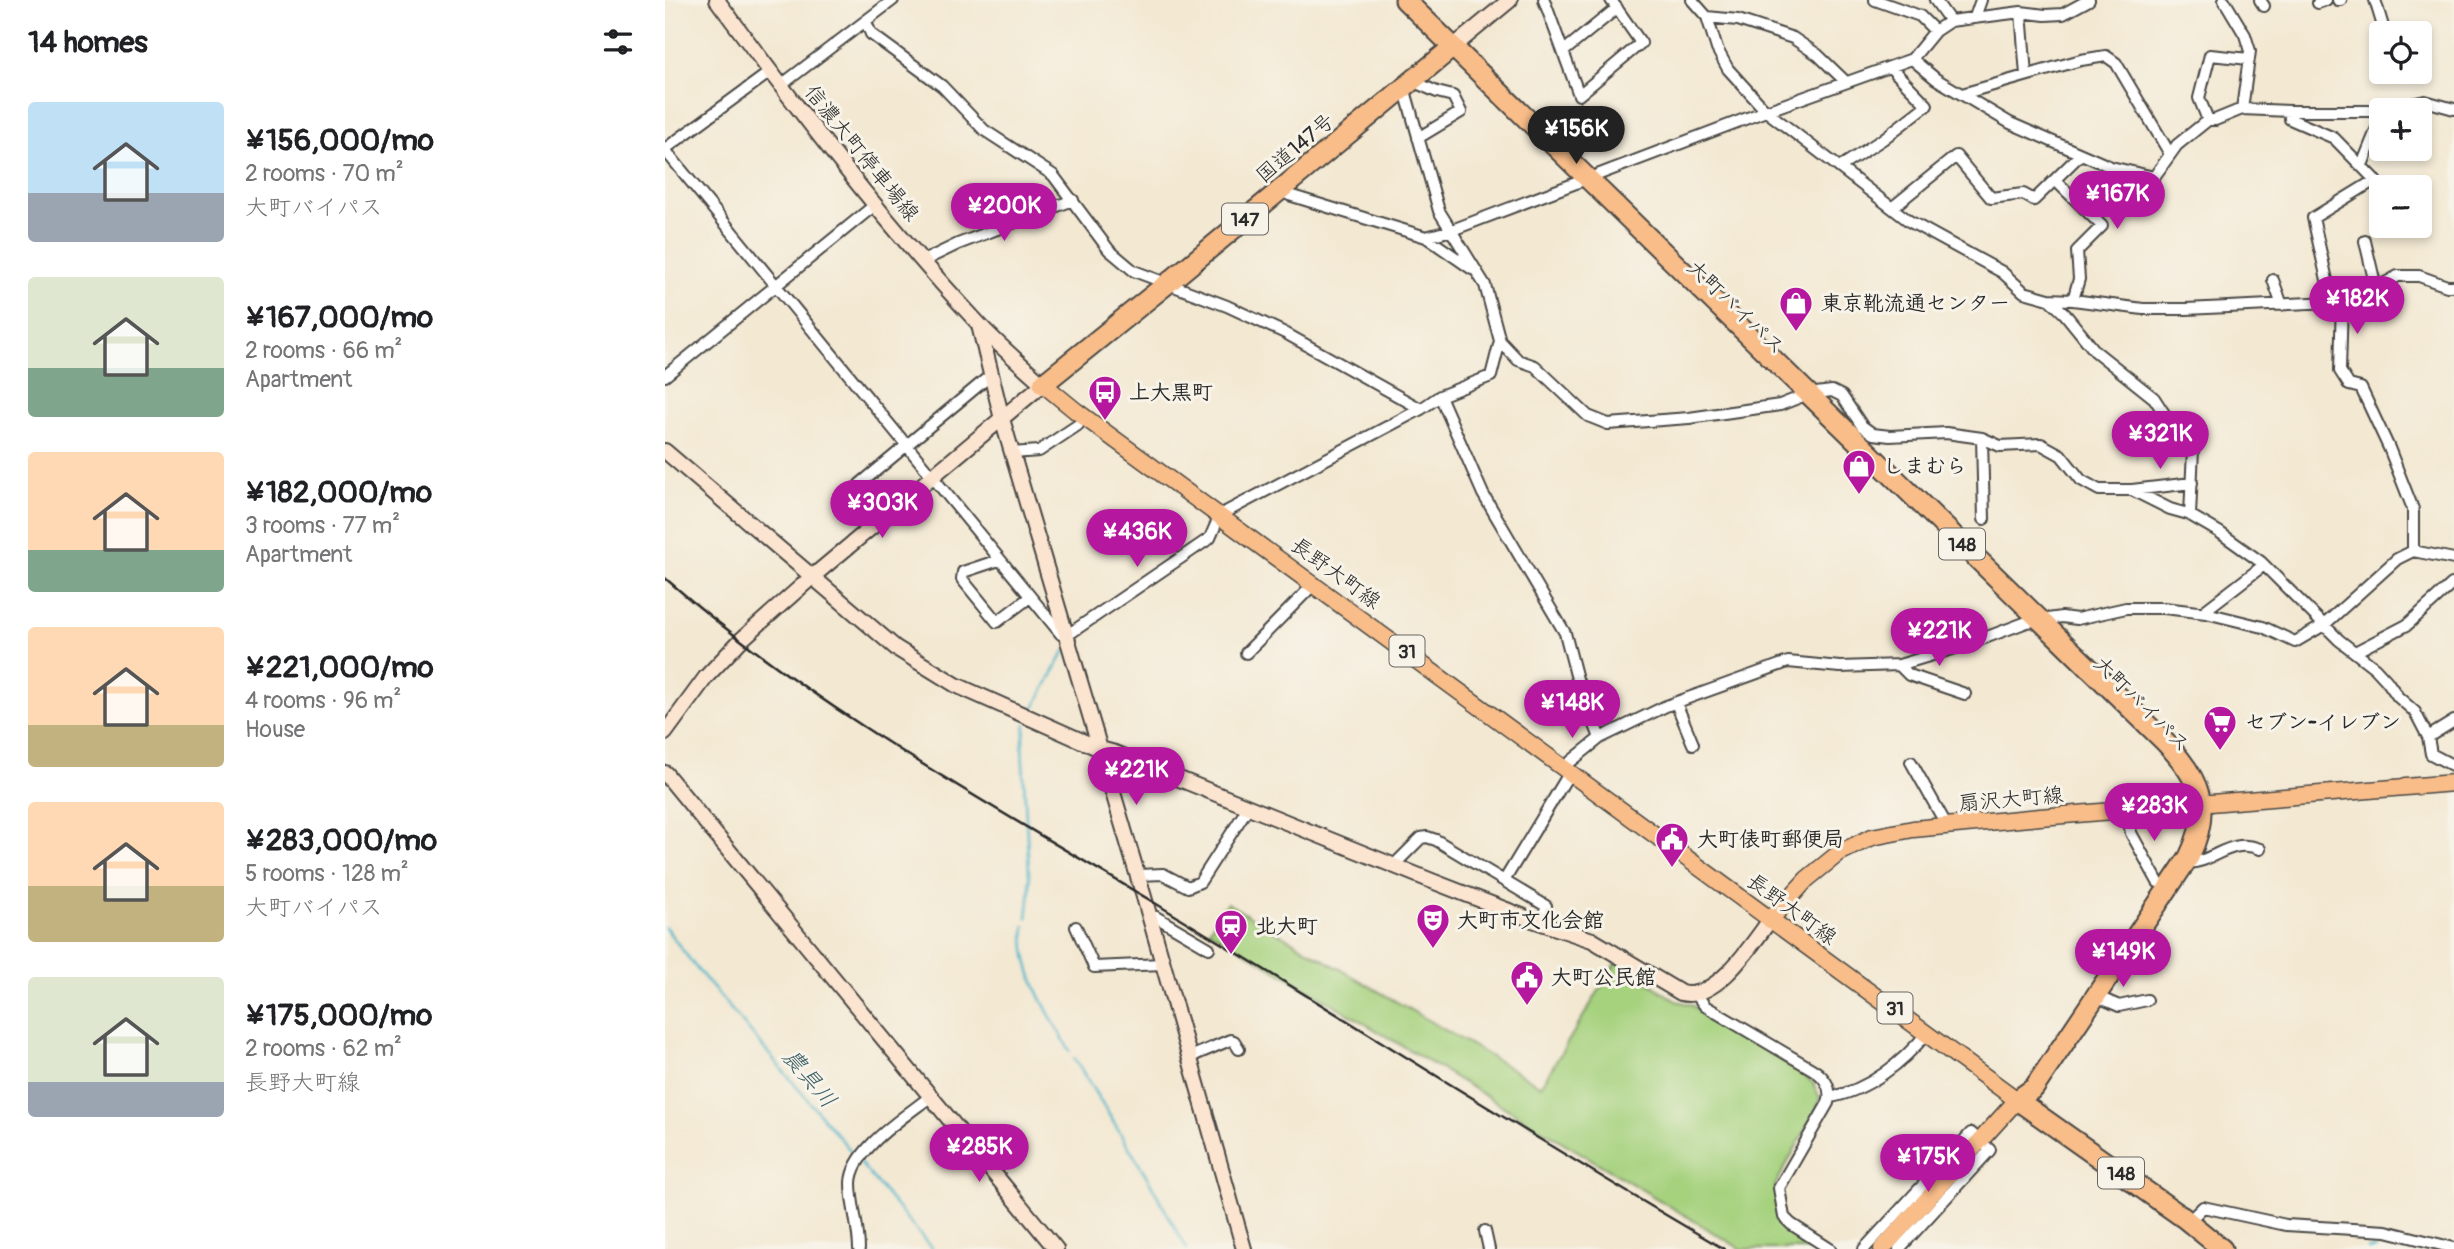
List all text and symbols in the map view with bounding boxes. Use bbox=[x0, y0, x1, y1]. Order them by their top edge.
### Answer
map controls bbox=[2369, 21, 2432, 238]
button: locate bbox=[2369, 21, 2432, 84]
icon: filters bbox=[599, 23, 637, 61]
text: 14 homes bbox=[28, 24, 148, 61]
street label: 信濃大町停車場線 bbox=[798, 80, 925, 227]
button: + bbox=[2369, 98, 2432, 161]
pin: ¥156K bbox=[1527, 106, 1625, 166]
street label: 国道147号 bbox=[1250, 108, 1340, 189]
text: ¥156K bbox=[1544, 114, 1608, 143]
text: ¥156,000/mo bbox=[245, 122, 434, 159]
icon: home bbox=[84, 130, 168, 214]
text: 2 rooms · 70 m² bbox=[245, 159, 404, 188]
pin: ¥167K bbox=[2068, 172, 2166, 231]
button: − bbox=[2369, 175, 2432, 238]
text: ¥167K bbox=[2085, 179, 2149, 208]
pin: ¥200K bbox=[955, 184, 1053, 243]
text: ¥200K bbox=[967, 191, 1041, 220]
text: 大町バイパス bbox=[245, 193, 383, 222]
road number: 147 bbox=[1222, 204, 1268, 234]
street label: 大町バイパス bbox=[1681, 254, 1790, 361]
pin: ¥182K bbox=[2308, 276, 2406, 336]
shop icon: 東京靴流通センター bbox=[1777, 284, 1815, 333]
text: ¥182K bbox=[2325, 284, 2389, 313]
place label: 東京靴流通センター bbox=[1821, 290, 2010, 317]
text: ¥167,000/mo bbox=[245, 299, 433, 336]
icon: home bbox=[84, 305, 168, 389]
text: 2 rooms · 66 m² bbox=[245, 336, 402, 365]
text: Apartment bbox=[245, 365, 352, 394]
bus stop icon: 上大黒町 bbox=[1086, 373, 1124, 422]
place label: 上大黒町 bbox=[1129, 379, 1213, 406]
pin: ¥321K bbox=[2111, 412, 2209, 471]
text: ¥321K bbox=[2128, 419, 2192, 448]
shop icon: しまむら bbox=[1840, 447, 1878, 496]
place label: しまむら bbox=[1883, 453, 1967, 480]
text: ¥182,000/mo bbox=[245, 474, 432, 511]
icon: home bbox=[84, 480, 168, 564]
pin: ¥303K bbox=[833, 480, 931, 540]
text: ¥303K bbox=[846, 488, 918, 517]
pin: ¥436K bbox=[1088, 510, 1186, 569]
text: 3 rooms · 77 m² bbox=[245, 511, 400, 540]
text: ¥436K bbox=[1102, 517, 1172, 546]
road number: 148 bbox=[1939, 528, 1985, 559]
street label: 長野大町線 bbox=[1285, 532, 1386, 615]
text: Apartment bbox=[245, 540, 352, 569]
pin: ¥221K bbox=[1890, 608, 1988, 668]
text: ¥221K bbox=[1907, 616, 1971, 645]
road number: 31 bbox=[1389, 636, 1425, 666]
text: ¥221,000/mo bbox=[245, 649, 434, 686]
street label: 大町バイパス bbox=[2088, 650, 2196, 758]
icon: home bbox=[84, 655, 168, 739]
pin: ¥148K bbox=[1523, 680, 1621, 740]
text: 4 rooms · 96 m² bbox=[245, 686, 401, 715]
text: ¥148K bbox=[1540, 688, 1604, 717]
supermarket icon: セブン-イレブン bbox=[2201, 703, 2239, 752]
place label: セブン-イレブン bbox=[2245, 709, 2401, 736]
text: House bbox=[245, 715, 305, 744]
pin: ¥221K bbox=[1087, 748, 1185, 807]
text: ¥221K bbox=[1104, 755, 1168, 784]
street label: 扇沢大町線 bbox=[1958, 781, 2065, 818]
pin: ¥283K bbox=[2105, 784, 2203, 843]
text: ¥283K bbox=[2120, 791, 2188, 820]
public building icon: 大町俵町郵便局 bbox=[1653, 820, 1691, 869]
text: ¥283,000/mo bbox=[245, 822, 437, 859]
place label: 大町俵町郵便局 bbox=[1697, 826, 1844, 853]
icon: home bbox=[84, 830, 168, 914]
text: 5 rooms · 128 m² bbox=[245, 859, 409, 888]
street label: 長野大町線 bbox=[1741, 868, 1842, 951]
text: 大町バイパス bbox=[245, 893, 383, 922]
theatre icon: 大町市文化会館 bbox=[1414, 901, 1452, 950]
station icon: 北大町 bbox=[1212, 907, 1250, 956]
place label: 大町市文化会館 bbox=[1457, 907, 1604, 934]
place label: 北大町 bbox=[1255, 913, 1318, 940]
pin: ¥149K bbox=[2074, 930, 2172, 989]
text: ¥149K bbox=[2091, 937, 2155, 966]
public building icon: 大町公民館 bbox=[1508, 958, 1546, 1007]
place label: 大町公民館 bbox=[1551, 964, 1656, 991]
road number: 31 bbox=[1877, 992, 1913, 1024]
text: ¥175,000/mo bbox=[245, 997, 432, 1034]
icon: home bbox=[84, 1005, 168, 1089]
text: 2 rooms · 62 m² bbox=[245, 1034, 402, 1063]
water label: 農具川 bbox=[776, 1043, 843, 1114]
text: 長野大町線 bbox=[245, 1068, 360, 1097]
pin: ¥285K bbox=[930, 1124, 1028, 1184]
text: ¥285K bbox=[946, 1132, 1012, 1161]
pin: ¥175K bbox=[1879, 1134, 1977, 1194]
text: ¥175K bbox=[1896, 1142, 1960, 1171]
road number: 148 bbox=[2098, 1158, 2144, 1189]

